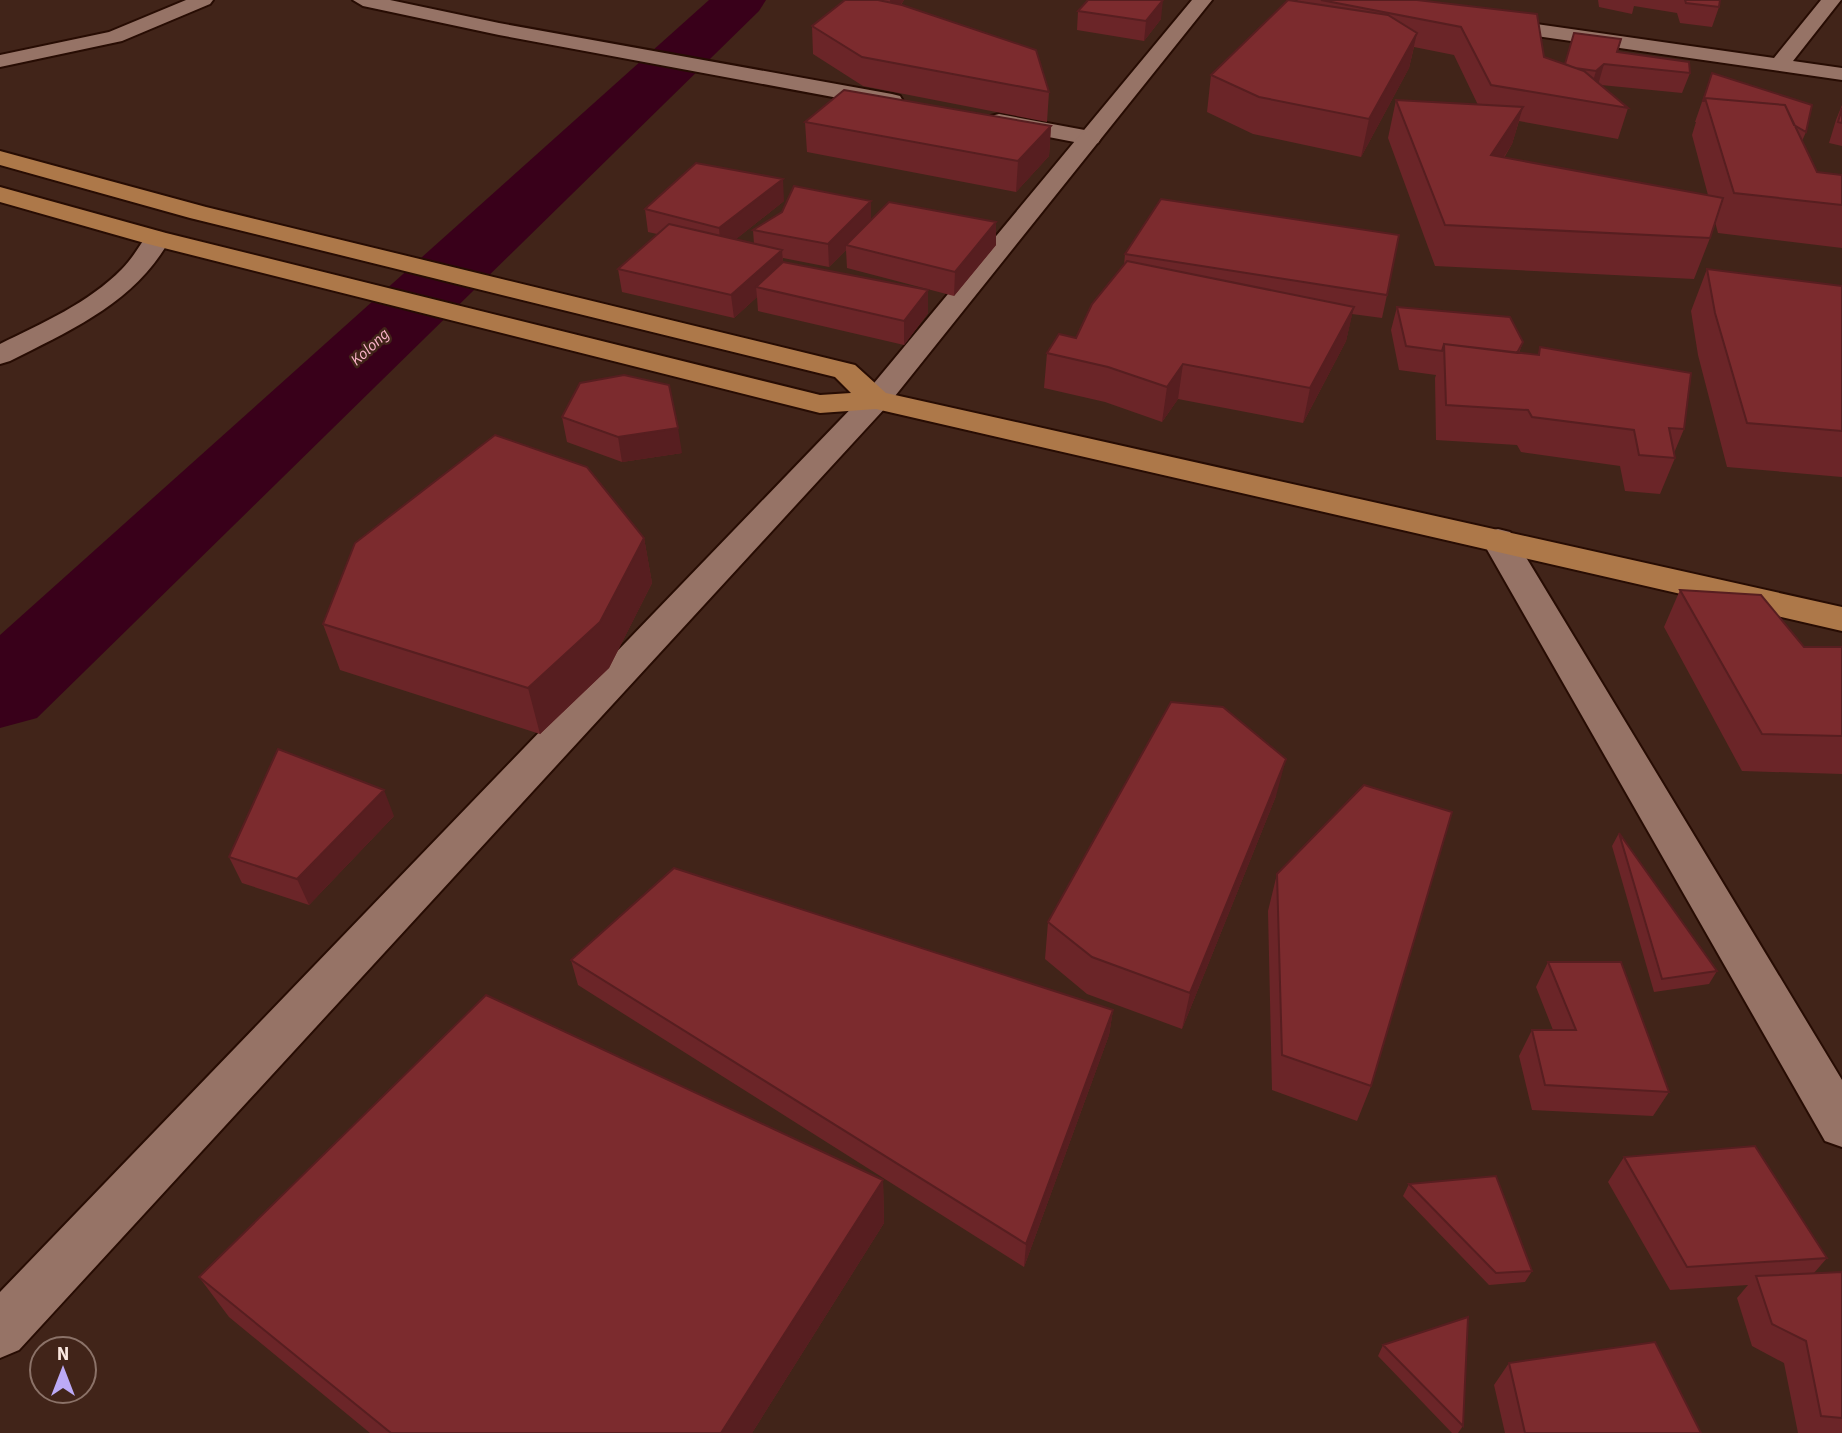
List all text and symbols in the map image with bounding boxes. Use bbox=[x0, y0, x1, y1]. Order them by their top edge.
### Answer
water label: Kolong bbox=[346, 323, 394, 371]
north arrow bbox=[28, 1335, 98, 1405]
text: N bbox=[57, 1341, 69, 1368]

